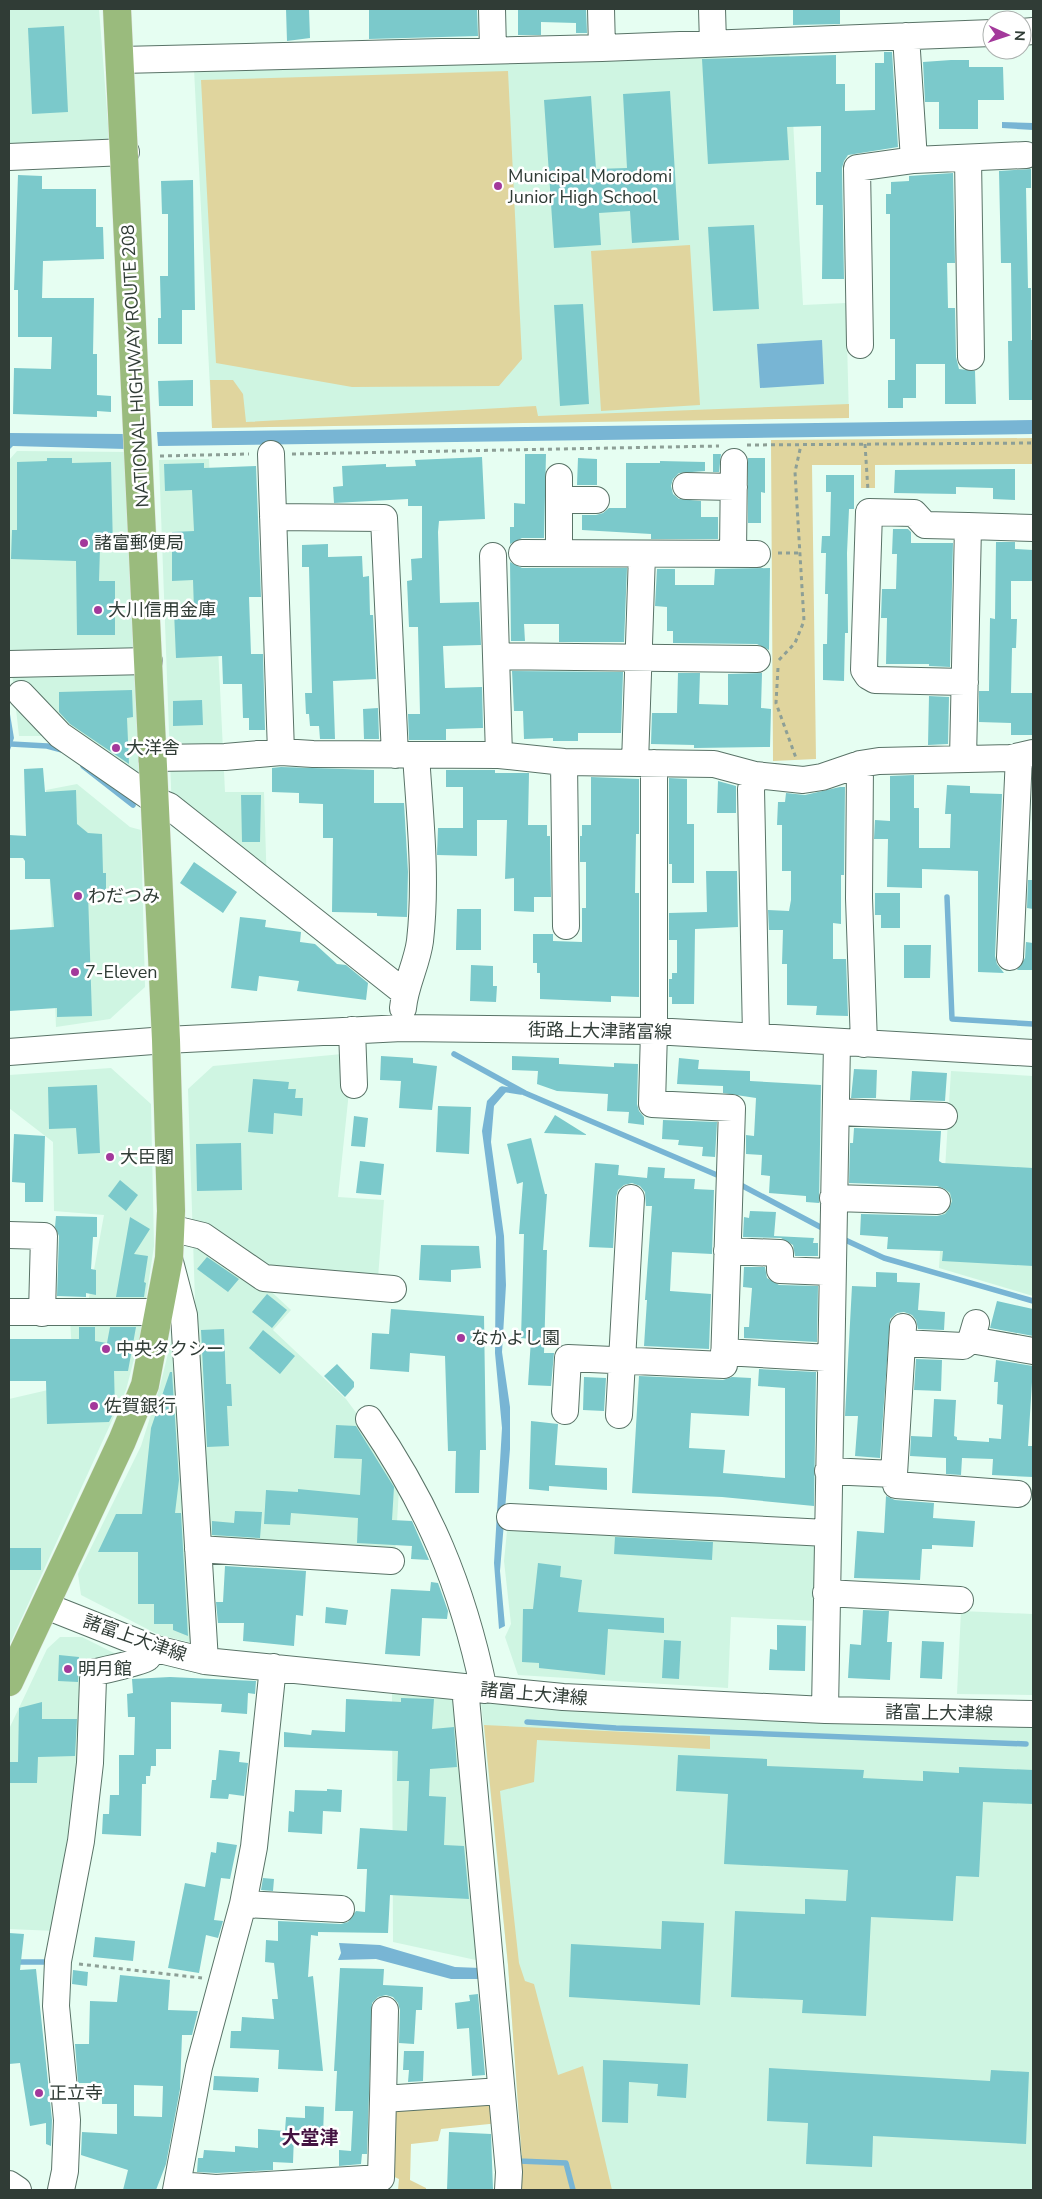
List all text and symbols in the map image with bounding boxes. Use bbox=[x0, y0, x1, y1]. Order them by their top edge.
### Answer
north arrow bbox=[982, 10, 1032, 60]
text: N bbox=[1010, 30, 1029, 41]
place label: Municipal Morodomi Junior High School bbox=[507, 164, 672, 209]
marker: Municipal Morodomi Junior High School bbox=[492, 180, 504, 192]
street label: NATIONAL HIGHWAY ROUTE 208 bbox=[116, 224, 154, 508]
place label: 諸富郵便局 bbox=[94, 531, 184, 555]
marker: 諸富郵便局 bbox=[78, 537, 90, 549]
place label: 大川信用金庫 bbox=[108, 598, 216, 622]
marker: 大川信用金庫 bbox=[92, 604, 104, 616]
place label: 大洋舎 bbox=[126, 736, 180, 760]
marker: 大洋舎 bbox=[110, 742, 122, 754]
place label: わだつみ bbox=[88, 884, 160, 908]
marker: わだつみ bbox=[72, 890, 84, 902]
place label: 7-Eleven bbox=[85, 960, 158, 984]
marker: 7-Eleven bbox=[69, 966, 81, 978]
street label: 街路上大津諸富線 bbox=[528, 1018, 672, 1044]
place label: 大臣閣 bbox=[120, 1145, 174, 1169]
marker: 大臣閣 bbox=[104, 1151, 116, 1163]
place label: なかよし園 bbox=[471, 1326, 560, 1350]
marker: なかよし園 bbox=[455, 1332, 467, 1344]
place label: 中央タクシー bbox=[116, 1337, 224, 1361]
marker: 中央タクシー bbox=[100, 1343, 112, 1355]
place label: 佐賀銀行 bbox=[104, 1394, 176, 1418]
marker: 佐賀銀行 bbox=[88, 1400, 100, 1412]
street label: 諸富上大津線 bbox=[80, 1609, 190, 1667]
place label: 明月館 bbox=[78, 1657, 132, 1681]
marker: 明月館 bbox=[62, 1663, 74, 1675]
street label: 諸富上大津線 bbox=[479, 1677, 589, 1711]
street label: 諸富上大津線 bbox=[885, 1700, 993, 1726]
place label: 正立寺 bbox=[49, 2081, 103, 2105]
marker: 正立寺 bbox=[33, 2087, 45, 2099]
district label: 大堂津 bbox=[281, 2125, 339, 2151]

